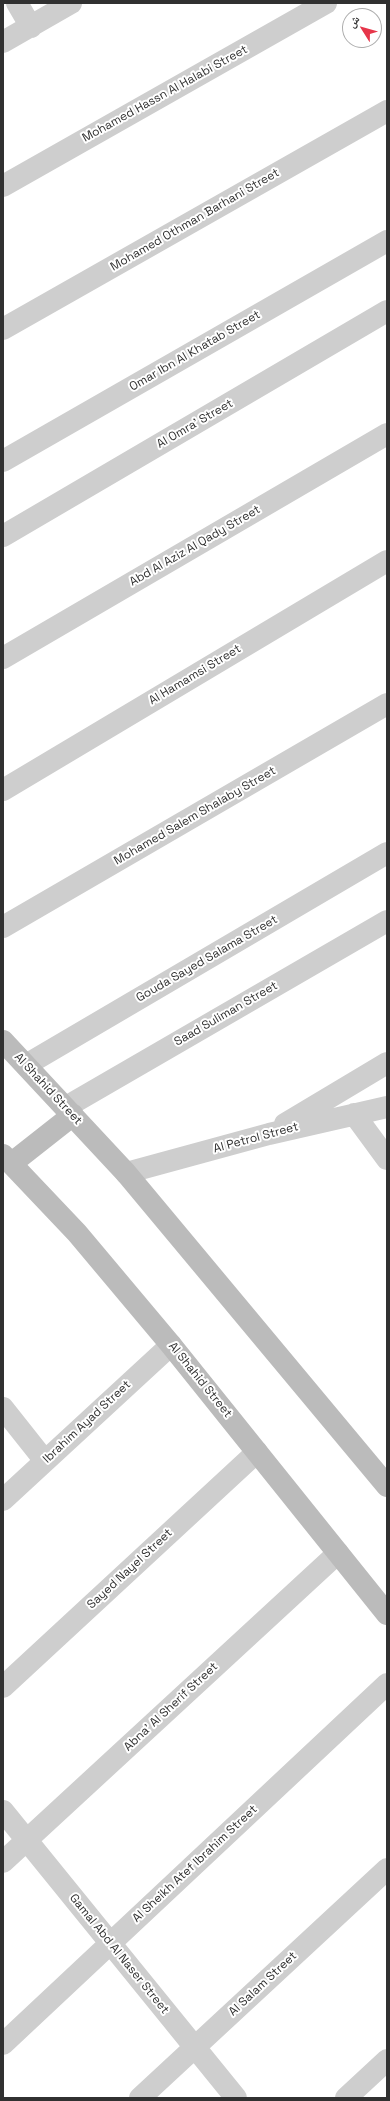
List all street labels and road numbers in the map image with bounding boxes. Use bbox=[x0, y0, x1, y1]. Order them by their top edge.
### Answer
street label: Mohamed Hassn Al Halabi Street bbox=[80, 42, 250, 146]
street label: Mohamed Othman Barhani Street bbox=[108, 166, 282, 274]
street label: Omar Ibn Al Khatab Street bbox=[127, 308, 263, 394]
street label: Al Omra' Street bbox=[154, 396, 236, 452]
street label: Abd Al Aziz Al Qady Street bbox=[127, 503, 263, 589]
street label: Al Hamamsi Street bbox=[146, 642, 244, 708]
street label: Mohamed Salem Shalaby Street bbox=[112, 764, 278, 868]
street label: Gouda Sayed Salama Street bbox=[134, 913, 280, 1005]
street label: Saad Suliman Street bbox=[172, 979, 280, 1049]
street label: Al Shahid Street bbox=[11, 1050, 85, 1128]
street label: Al Petrol Street bbox=[212, 1120, 300, 1156]
street label: Al Shahid Street bbox=[165, 1339, 235, 1421]
street label: Ibrahim Ayad Street bbox=[40, 1378, 134, 1466]
street label: Sayed Nayel Street bbox=[84, 1526, 176, 1612]
street label: Abna' Al Sherif Street bbox=[121, 1660, 221, 1754]
street label: Al Sheikh Atef Ibrahim Street bbox=[130, 1802, 260, 1926]
street label: Gamal Abd Al Naser Street bbox=[66, 1891, 172, 2017]
street label: Al Salam Street bbox=[226, 1949, 300, 2019]

